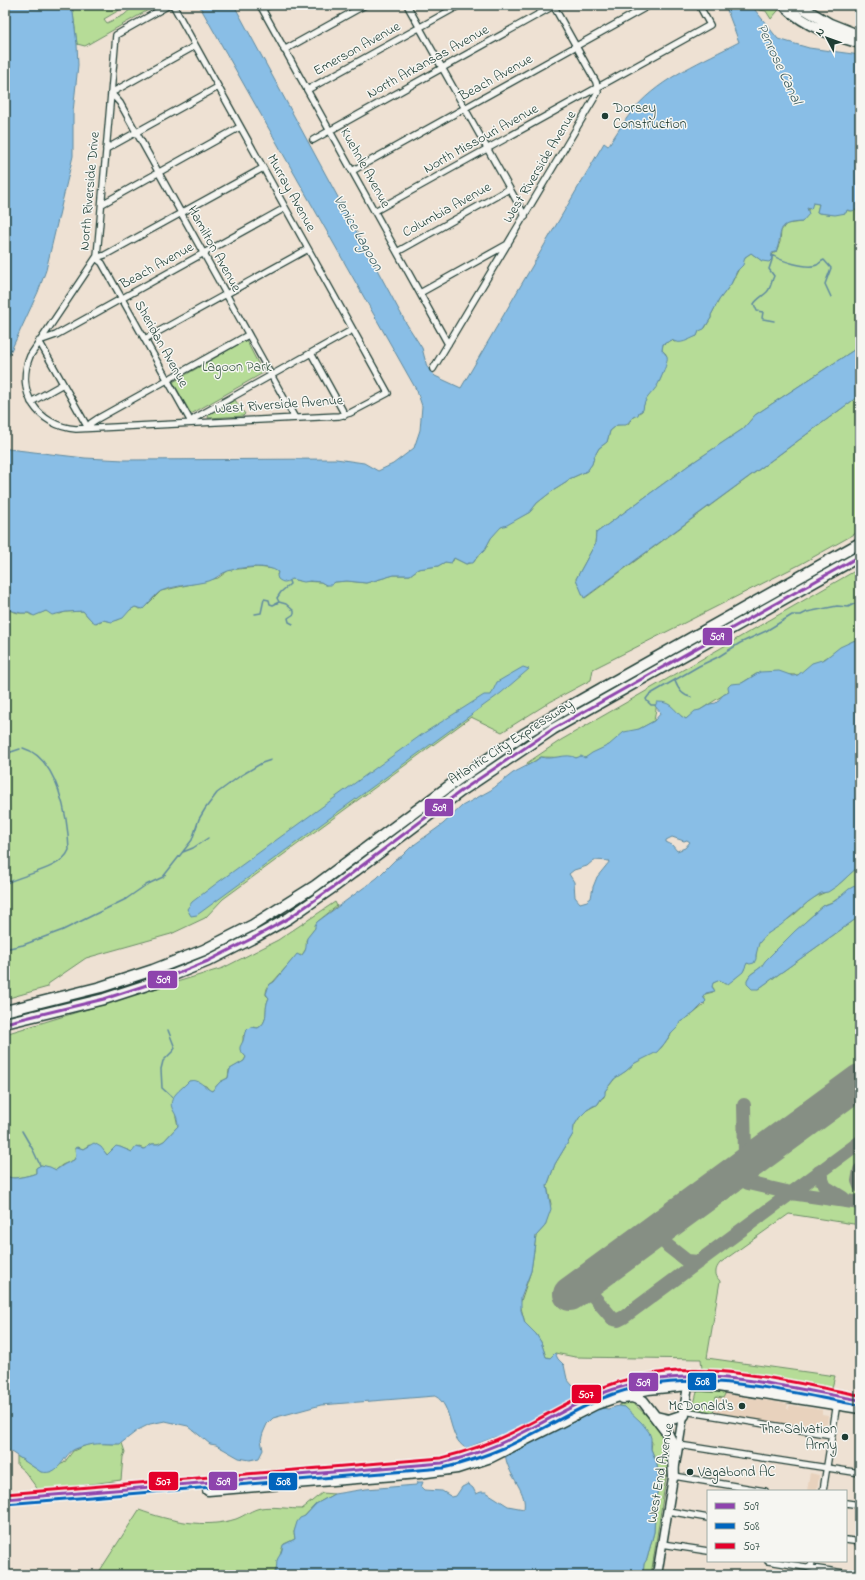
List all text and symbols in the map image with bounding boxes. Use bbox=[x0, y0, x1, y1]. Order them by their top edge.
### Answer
street label: Emerson Avenue bbox=[310, 16, 405, 82]
north arrow bbox=[807, 18, 847, 58]
street label: North Arkansas Avenue bbox=[363, 19, 493, 104]
water label: Penrose Canal bbox=[751, 20, 808, 110]
text: N bbox=[812, 24, 829, 40]
street label: Beach Avenue bbox=[454, 49, 537, 107]
street label: North Missouri Avenue bbox=[420, 98, 543, 179]
place label: Dorsey Construction bbox=[612, 98, 687, 135]
street label: West Riverside Avenue bbox=[498, 106, 582, 227]
marker: Dorsey Construction bbox=[600, 111, 610, 121]
street label: Kuehnle Avenue bbox=[334, 124, 396, 212]
street label: North Riverside Drive bbox=[74, 130, 106, 251]
street label: Murray Avenue bbox=[260, 150, 321, 237]
street label: Columbia Avenue bbox=[399, 177, 496, 243]
water label: Venice Lagoon bbox=[327, 191, 389, 276]
street label: Hamilton Avenue bbox=[182, 202, 247, 297]
street label: Beach Avenue bbox=[115, 237, 198, 295]
street label: Sheridan Avenue bbox=[128, 297, 194, 392]
park label: Lagoon Park bbox=[202, 357, 273, 379]
street label: West Riverside Avenue bbox=[214, 390, 344, 420]
line badge: 509 bbox=[702, 627, 733, 646]
text: 509 bbox=[710, 629, 725, 645]
street label: Atlantic City Expressway bbox=[444, 694, 578, 791]
line badge: 509 bbox=[424, 798, 454, 817]
text: 509 bbox=[432, 800, 447, 816]
line badge: 509 bbox=[147, 970, 178, 989]
text: 509 bbox=[156, 972, 171, 988]
line badge: 509 bbox=[628, 1372, 659, 1392]
line badge: 508 bbox=[687, 1372, 717, 1391]
text: 508 bbox=[694, 1374, 710, 1390]
text: 509 bbox=[636, 1375, 651, 1391]
line badge: 507 bbox=[571, 1384, 602, 1404]
text: 507 bbox=[578, 1387, 594, 1403]
place label: McDonald's bbox=[668, 1396, 734, 1417]
marker: McDonald's bbox=[737, 1401, 747, 1411]
place label: The Salvation Army bbox=[759, 1419, 837, 1457]
street label: West End Avenue bbox=[642, 1421, 680, 1525]
marker: The Salvation Army bbox=[840, 1432, 850, 1442]
place label: Vagabond AC bbox=[697, 1462, 776, 1484]
marker: Vagabond AC bbox=[685, 1467, 695, 1477]
line badge: 507 bbox=[148, 1471, 179, 1491]
line badge: 509 bbox=[208, 1471, 238, 1491]
line badge: 508 bbox=[268, 1472, 298, 1491]
text: 507 bbox=[155, 1474, 171, 1490]
text: 509 bbox=[216, 1474, 231, 1490]
text: 508 bbox=[275, 1474, 291, 1490]
legend bbox=[707, 1490, 847, 1562]
text: 509 bbox=[743, 1498, 759, 1516]
text: 508 bbox=[743, 1518, 760, 1536]
text: 507 bbox=[743, 1538, 760, 1556]

